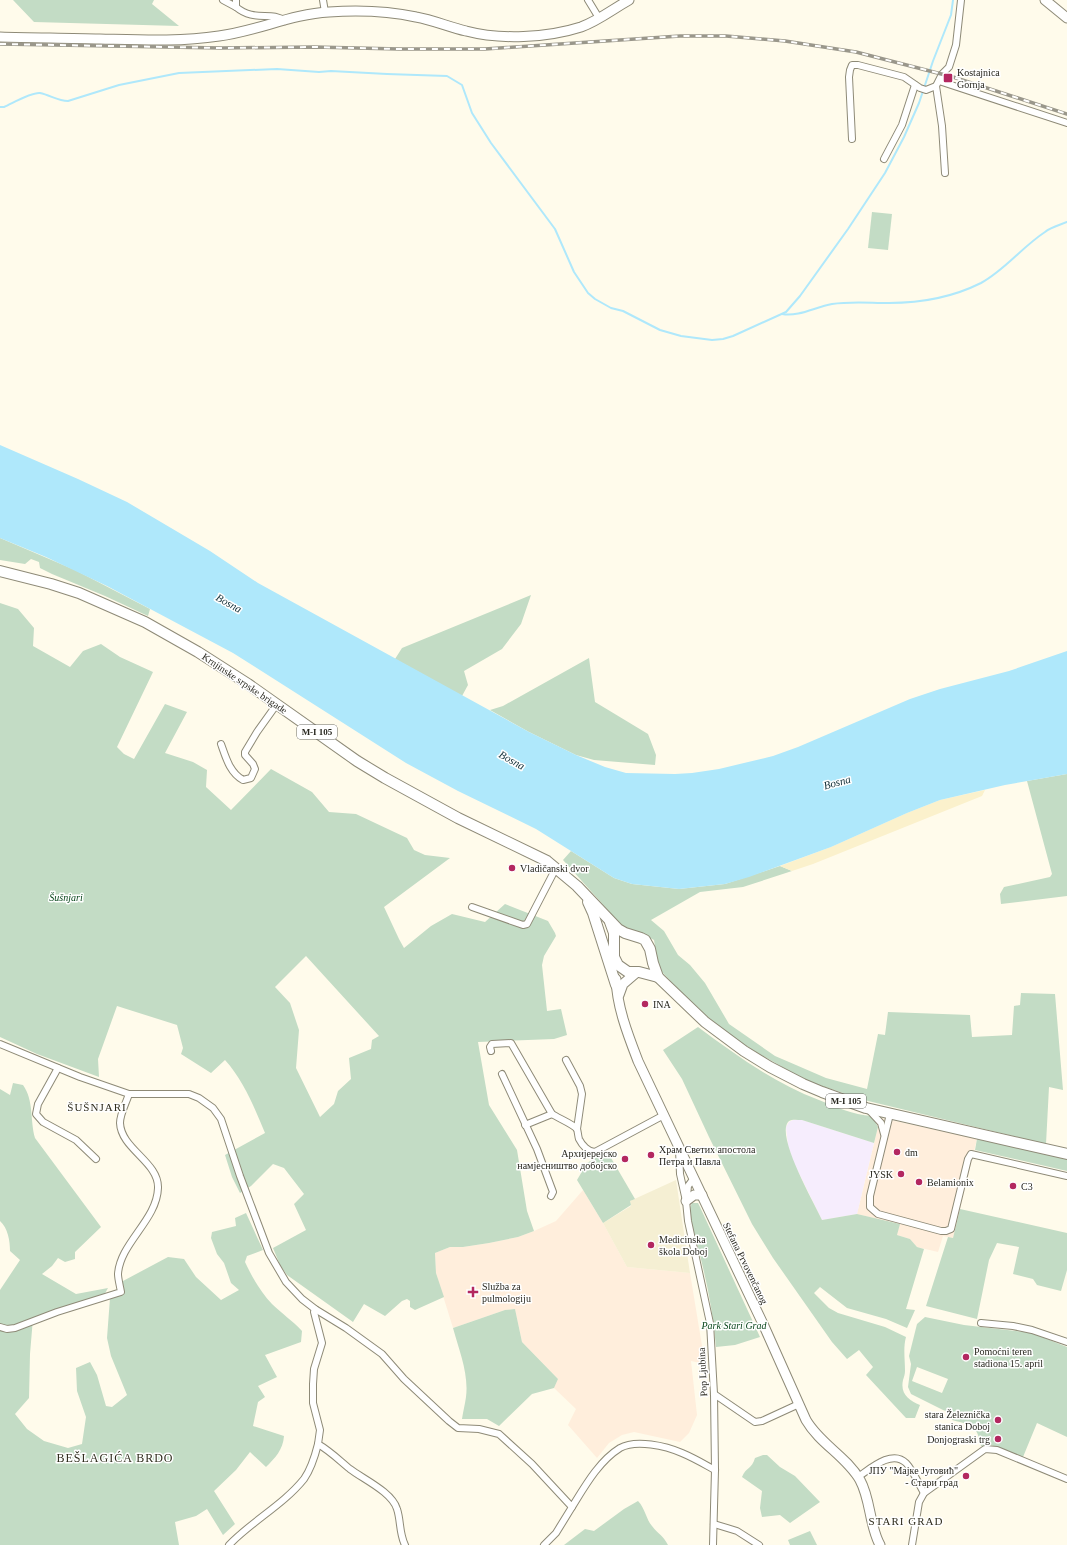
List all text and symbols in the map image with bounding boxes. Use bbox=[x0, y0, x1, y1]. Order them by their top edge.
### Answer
place label: Kostajnica Gornja bbox=[957, 67, 1000, 90]
marker: Kostajnica Gornja bbox=[942, 72, 954, 84]
water label: Bosna bbox=[214, 591, 244, 615]
street label: Krnjinske srpske brigade bbox=[200, 651, 290, 716]
road number: M-I 105 bbox=[297, 725, 337, 739]
water label: Bosna bbox=[497, 748, 527, 772]
water label: Bosna bbox=[822, 773, 852, 791]
marker: Vladičanski dvor bbox=[507, 863, 517, 873]
place label: Vladičanski dvor bbox=[520, 863, 589, 874]
park label: Šušnjari bbox=[49, 892, 83, 903]
marker: INA bbox=[640, 999, 650, 1009]
place label: INA bbox=[653, 999, 672, 1010]
road number: M-I 105 bbox=[826, 1094, 866, 1108]
district label: ŠUŠNJARI bbox=[67, 1101, 127, 1113]
place label: Храм Светих апостола Петра и Павла bbox=[659, 1144, 756, 1167]
marker: dm bbox=[892, 1147, 902, 1157]
place label: dm bbox=[905, 1147, 918, 1158]
place label: Архијерејско намјесништво добојско bbox=[517, 1148, 617, 1171]
marker: Храм Светих апостола Петра и Павла bbox=[646, 1150, 656, 1160]
marker: Архијерејско намјесништво добојско bbox=[620, 1154, 630, 1164]
place label: JYSK bbox=[869, 1169, 894, 1180]
marker: JYSK bbox=[896, 1169, 906, 1179]
marker: Belamionix bbox=[914, 1177, 924, 1187]
place label: Belamionix bbox=[927, 1177, 974, 1188]
marker: C3 bbox=[1008, 1181, 1018, 1191]
place label: C3 bbox=[1021, 1181, 1033, 1192]
street label: Stefana Prvovenčanog bbox=[721, 1220, 770, 1306]
place label: Medicinska škola Doboj bbox=[659, 1234, 708, 1257]
marker: Medicinska škola Doboj bbox=[646, 1240, 656, 1250]
place label: Služba za pulmologiju bbox=[482, 1281, 531, 1304]
marker: Služba za pulmologiju bbox=[467, 1286, 479, 1298]
park label: Park Stari Grad bbox=[701, 1320, 768, 1331]
place label: Pomoćni teren stadiona 15. april bbox=[974, 1346, 1043, 1369]
street label: Pop Ljubina bbox=[696, 1347, 709, 1397]
marker: Pomoćni teren stadiona 15. april bbox=[961, 1352, 971, 1362]
place label: stara Železnička stanica Doboj bbox=[925, 1409, 991, 1432]
marker: stara Železnička stanica Doboj bbox=[993, 1415, 1003, 1425]
place label: Donjograski trg bbox=[927, 1434, 990, 1445]
marker: Donjograski trg bbox=[993, 1434, 1003, 1444]
district label: BEŠLAGIĆA BRDO bbox=[56, 1451, 174, 1465]
place label: ЈПУ "Мајке Југовић" - Стари град bbox=[869, 1465, 958, 1488]
marker: ЈПУ "Мајке Југовић" - Стари град bbox=[961, 1471, 971, 1481]
district label: STARI GRAD bbox=[869, 1515, 943, 1527]

